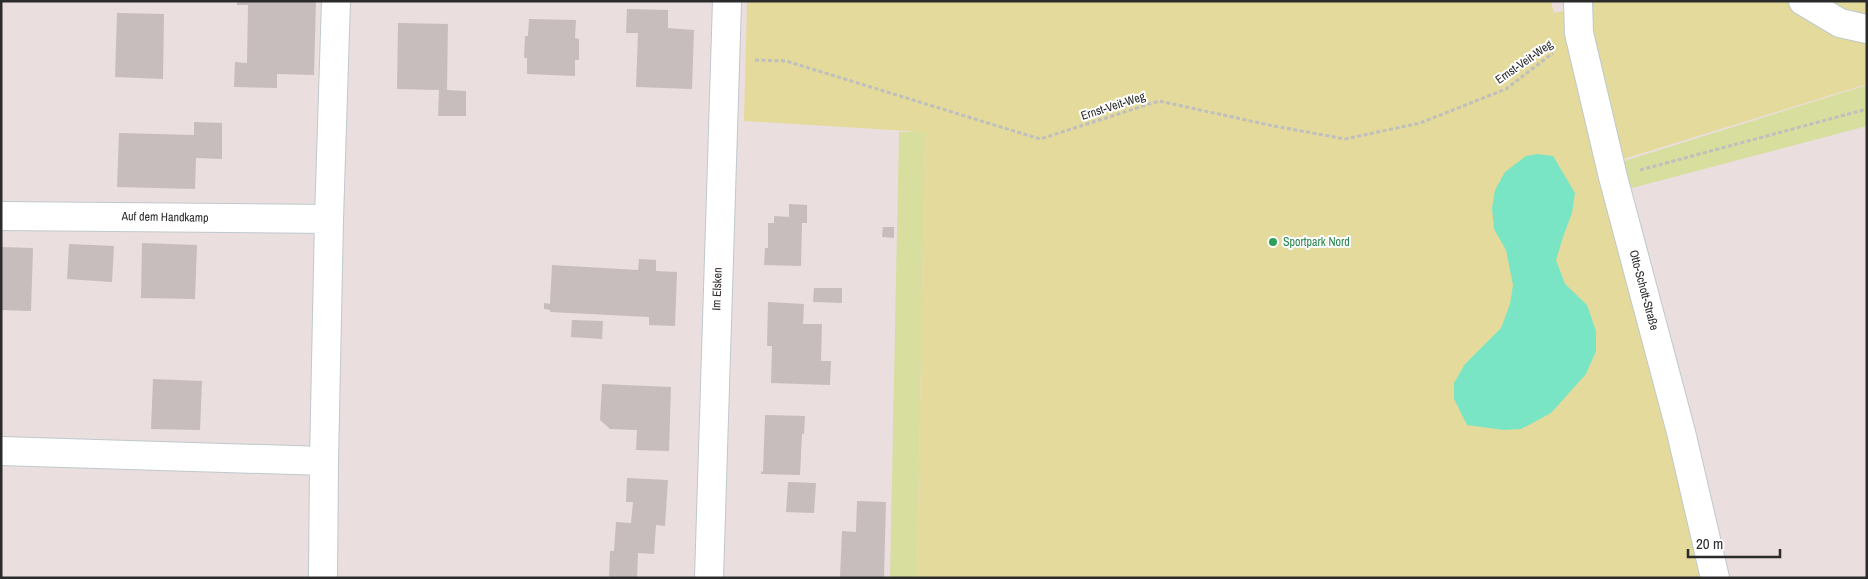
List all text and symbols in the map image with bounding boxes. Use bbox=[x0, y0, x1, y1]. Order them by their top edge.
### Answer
street label: Ernst-Veit-Weg bbox=[1492, 36, 1556, 88]
street label: Ernst-Veit-Weg bbox=[1079, 88, 1148, 124]
street label: Auf dem Handkamp bbox=[120, 208, 209, 226]
place label: Sportpark Nord bbox=[1283, 234, 1350, 250]
marker: Sportpark Nord bbox=[1267, 236, 1279, 248]
street label: Otto-Schott-Straße bbox=[1626, 248, 1662, 332]
street label: Im Elsken bbox=[708, 267, 726, 311]
scale bar bbox=[1688, 526, 1780, 558]
text: 20 m bbox=[1696, 533, 1723, 554]

